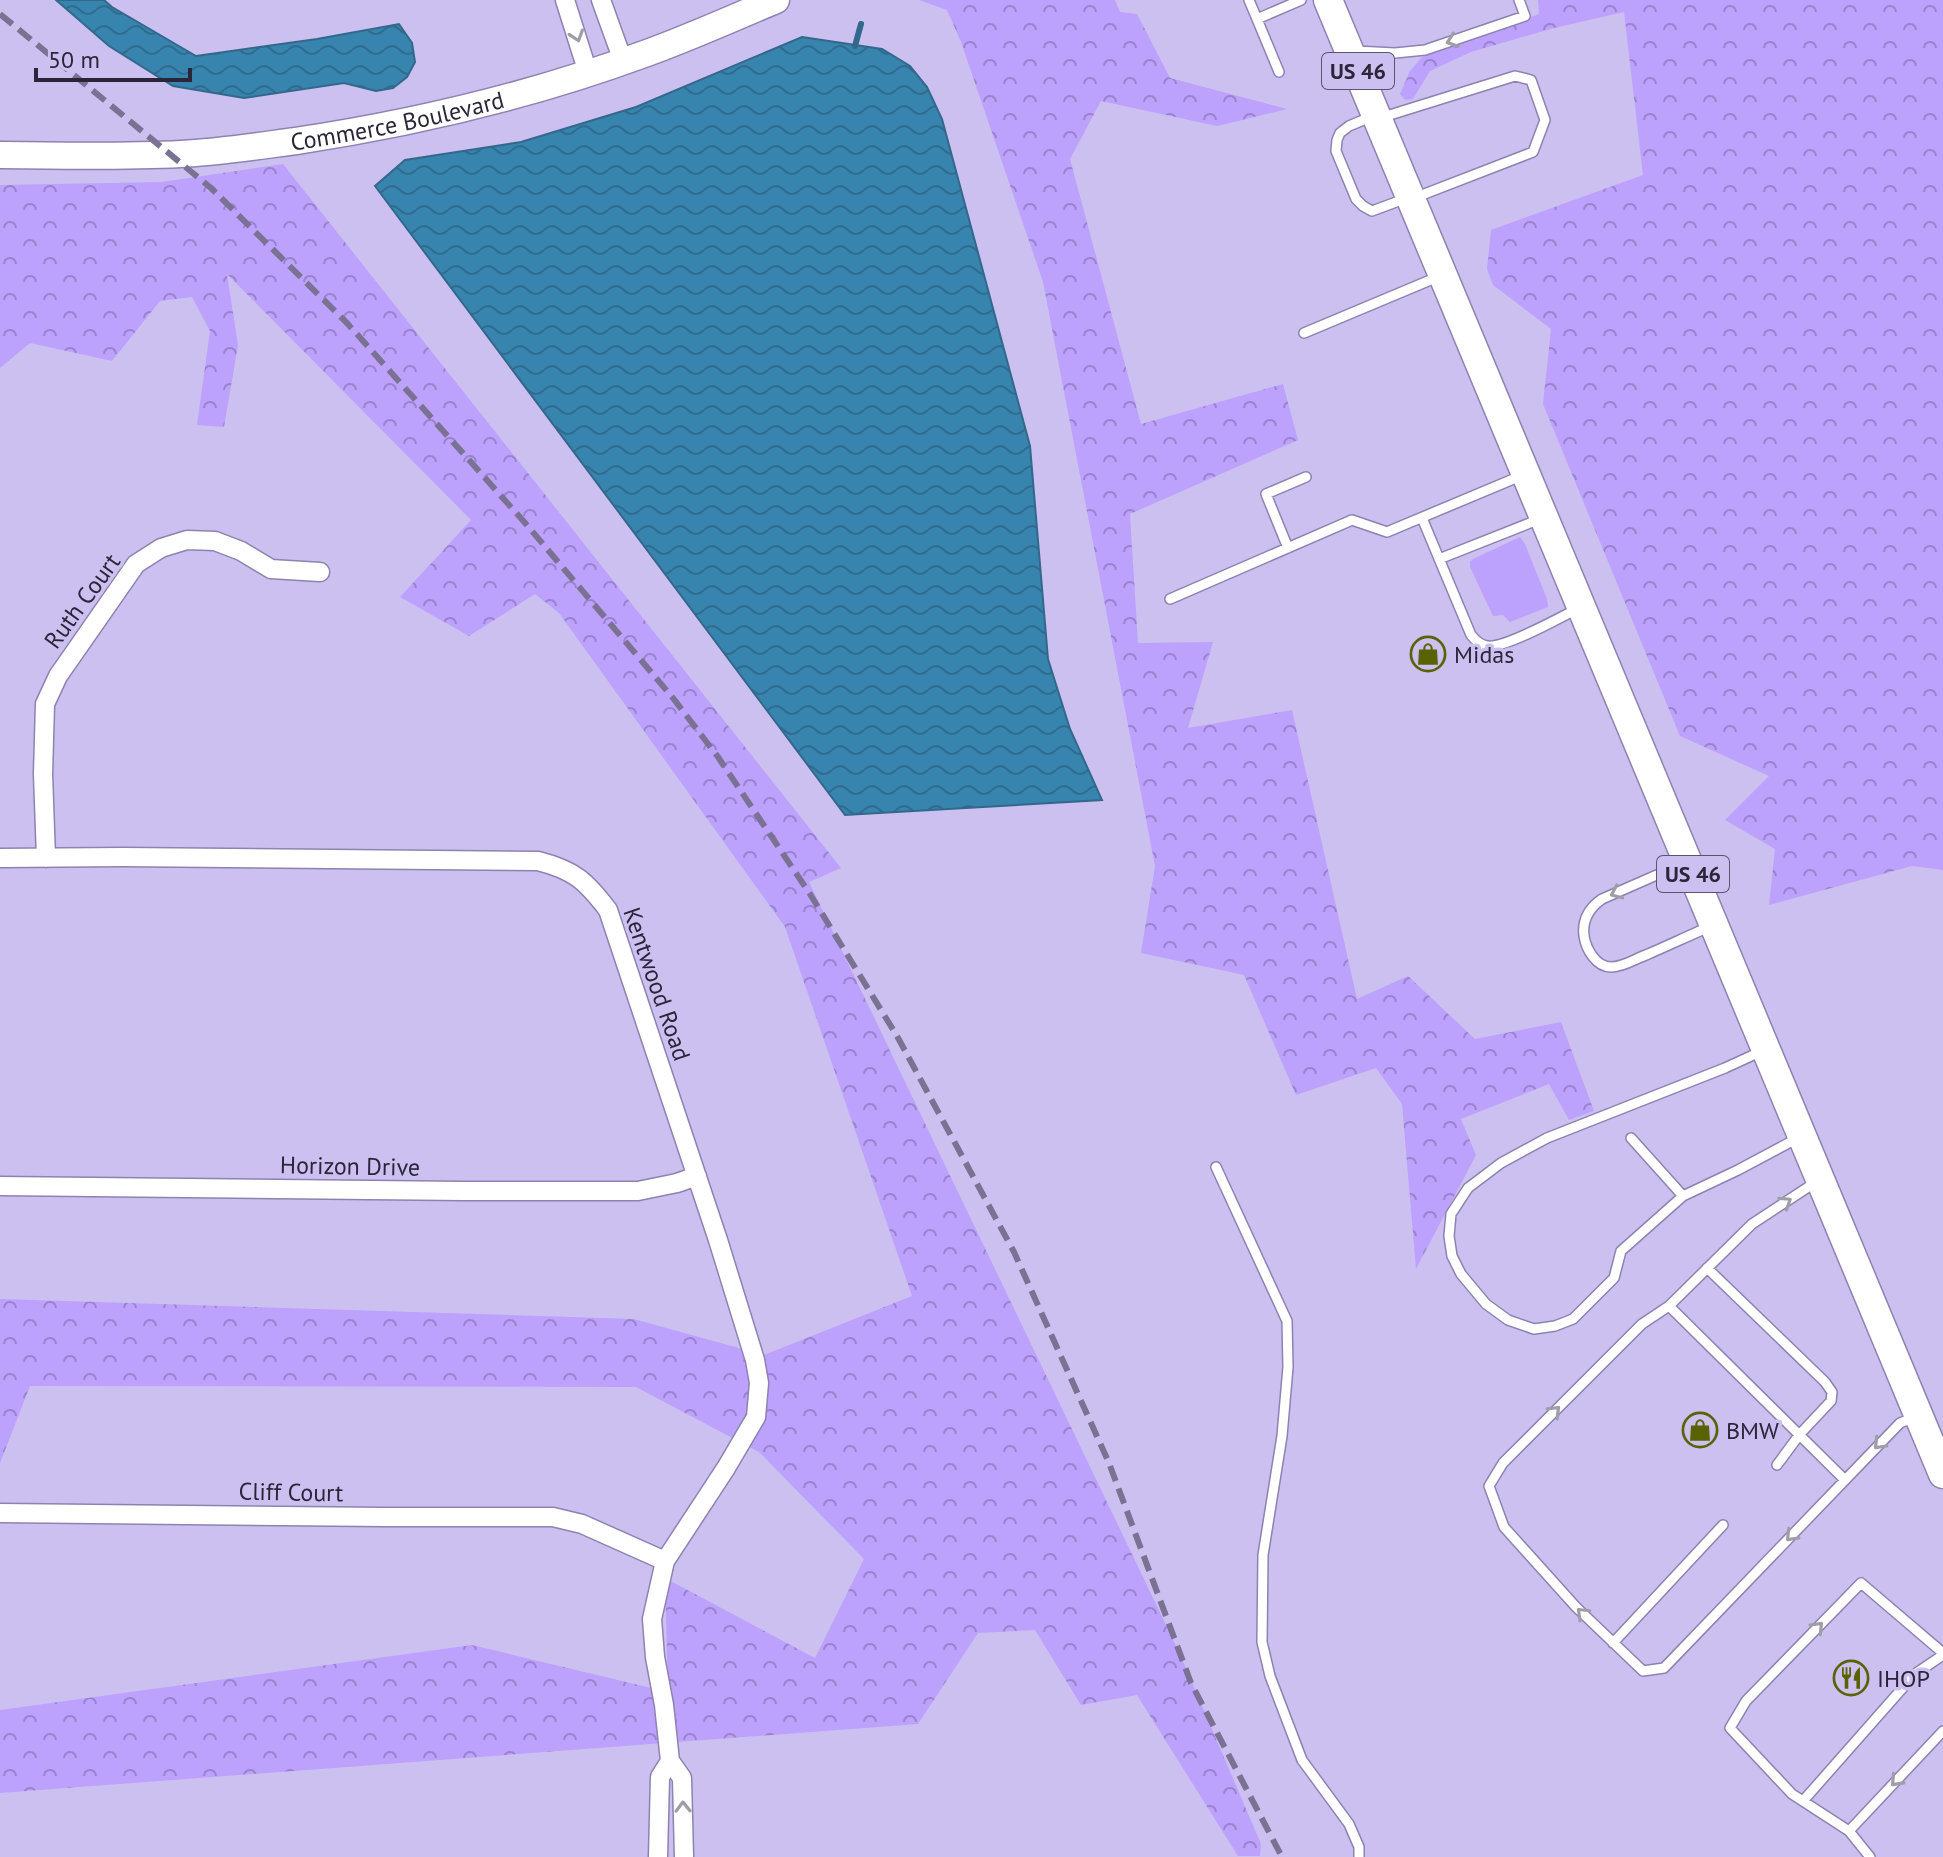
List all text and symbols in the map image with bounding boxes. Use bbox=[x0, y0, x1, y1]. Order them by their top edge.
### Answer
one-way arrow bbox=[568, 29, 584, 43]
scale bar bbox=[36, 32, 190, 82]
one-way arrow bbox=[1445, 32, 1459, 48]
text: 50 m bbox=[48, 44, 100, 75]
road number: US 46 bbox=[1322, 53, 1394, 89]
street label: Commerce Boulevard bbox=[288, 83, 507, 157]
street label: Ruth Court bbox=[37, 547, 127, 655]
shop icon: Midas bbox=[1409, 635, 1447, 673]
place label: Midas bbox=[1454, 639, 1514, 670]
road number: US 46 bbox=[1657, 856, 1729, 892]
one-way arrow bbox=[1610, 883, 1624, 899]
street label: Kentwood Road bbox=[616, 903, 698, 1065]
street label: Horizon Drive bbox=[280, 1149, 420, 1183]
one-way arrow bbox=[1777, 1197, 1791, 1212]
one-way arrow bbox=[1546, 1406, 1560, 1420]
shop icon: BMW bbox=[1681, 1411, 1719, 1449]
place label: BMW bbox=[1726, 1415, 1779, 1446]
one-way arrow bbox=[1874, 1435, 1888, 1449]
street label: Cliff Court bbox=[238, 1476, 344, 1508]
one-way arrow bbox=[1785, 1527, 1800, 1541]
one-way arrow bbox=[1577, 1608, 1591, 1622]
one-way arrow bbox=[1809, 1622, 1823, 1636]
restaurant icon: IHOP bbox=[1832, 1659, 1870, 1697]
place label: IHOP bbox=[1877, 1663, 1930, 1694]
one-way arrow bbox=[1890, 1772, 1905, 1786]
one-way arrow bbox=[674, 1800, 692, 1813]

